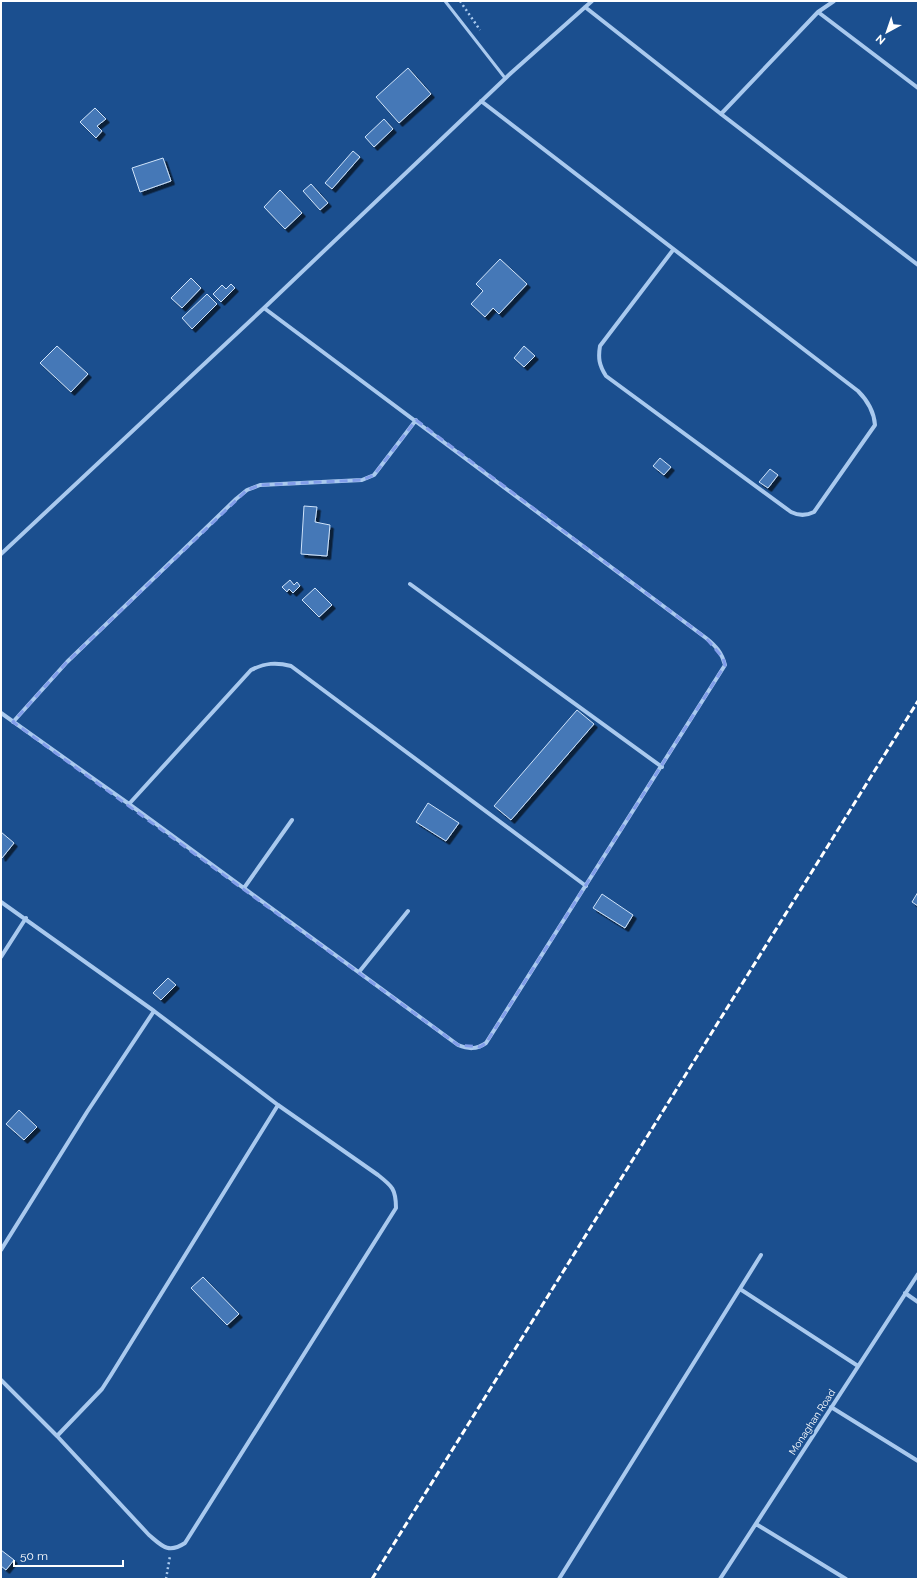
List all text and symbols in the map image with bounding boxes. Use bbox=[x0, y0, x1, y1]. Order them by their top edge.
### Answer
north arrow bbox=[867, 12, 907, 52]
text: N bbox=[873, 32, 888, 47]
street label: Monaghan Road bbox=[787, 1387, 837, 1457]
scale bar bbox=[14, 1542, 123, 1568]
text: 50 m bbox=[20, 1549, 48, 1563]

